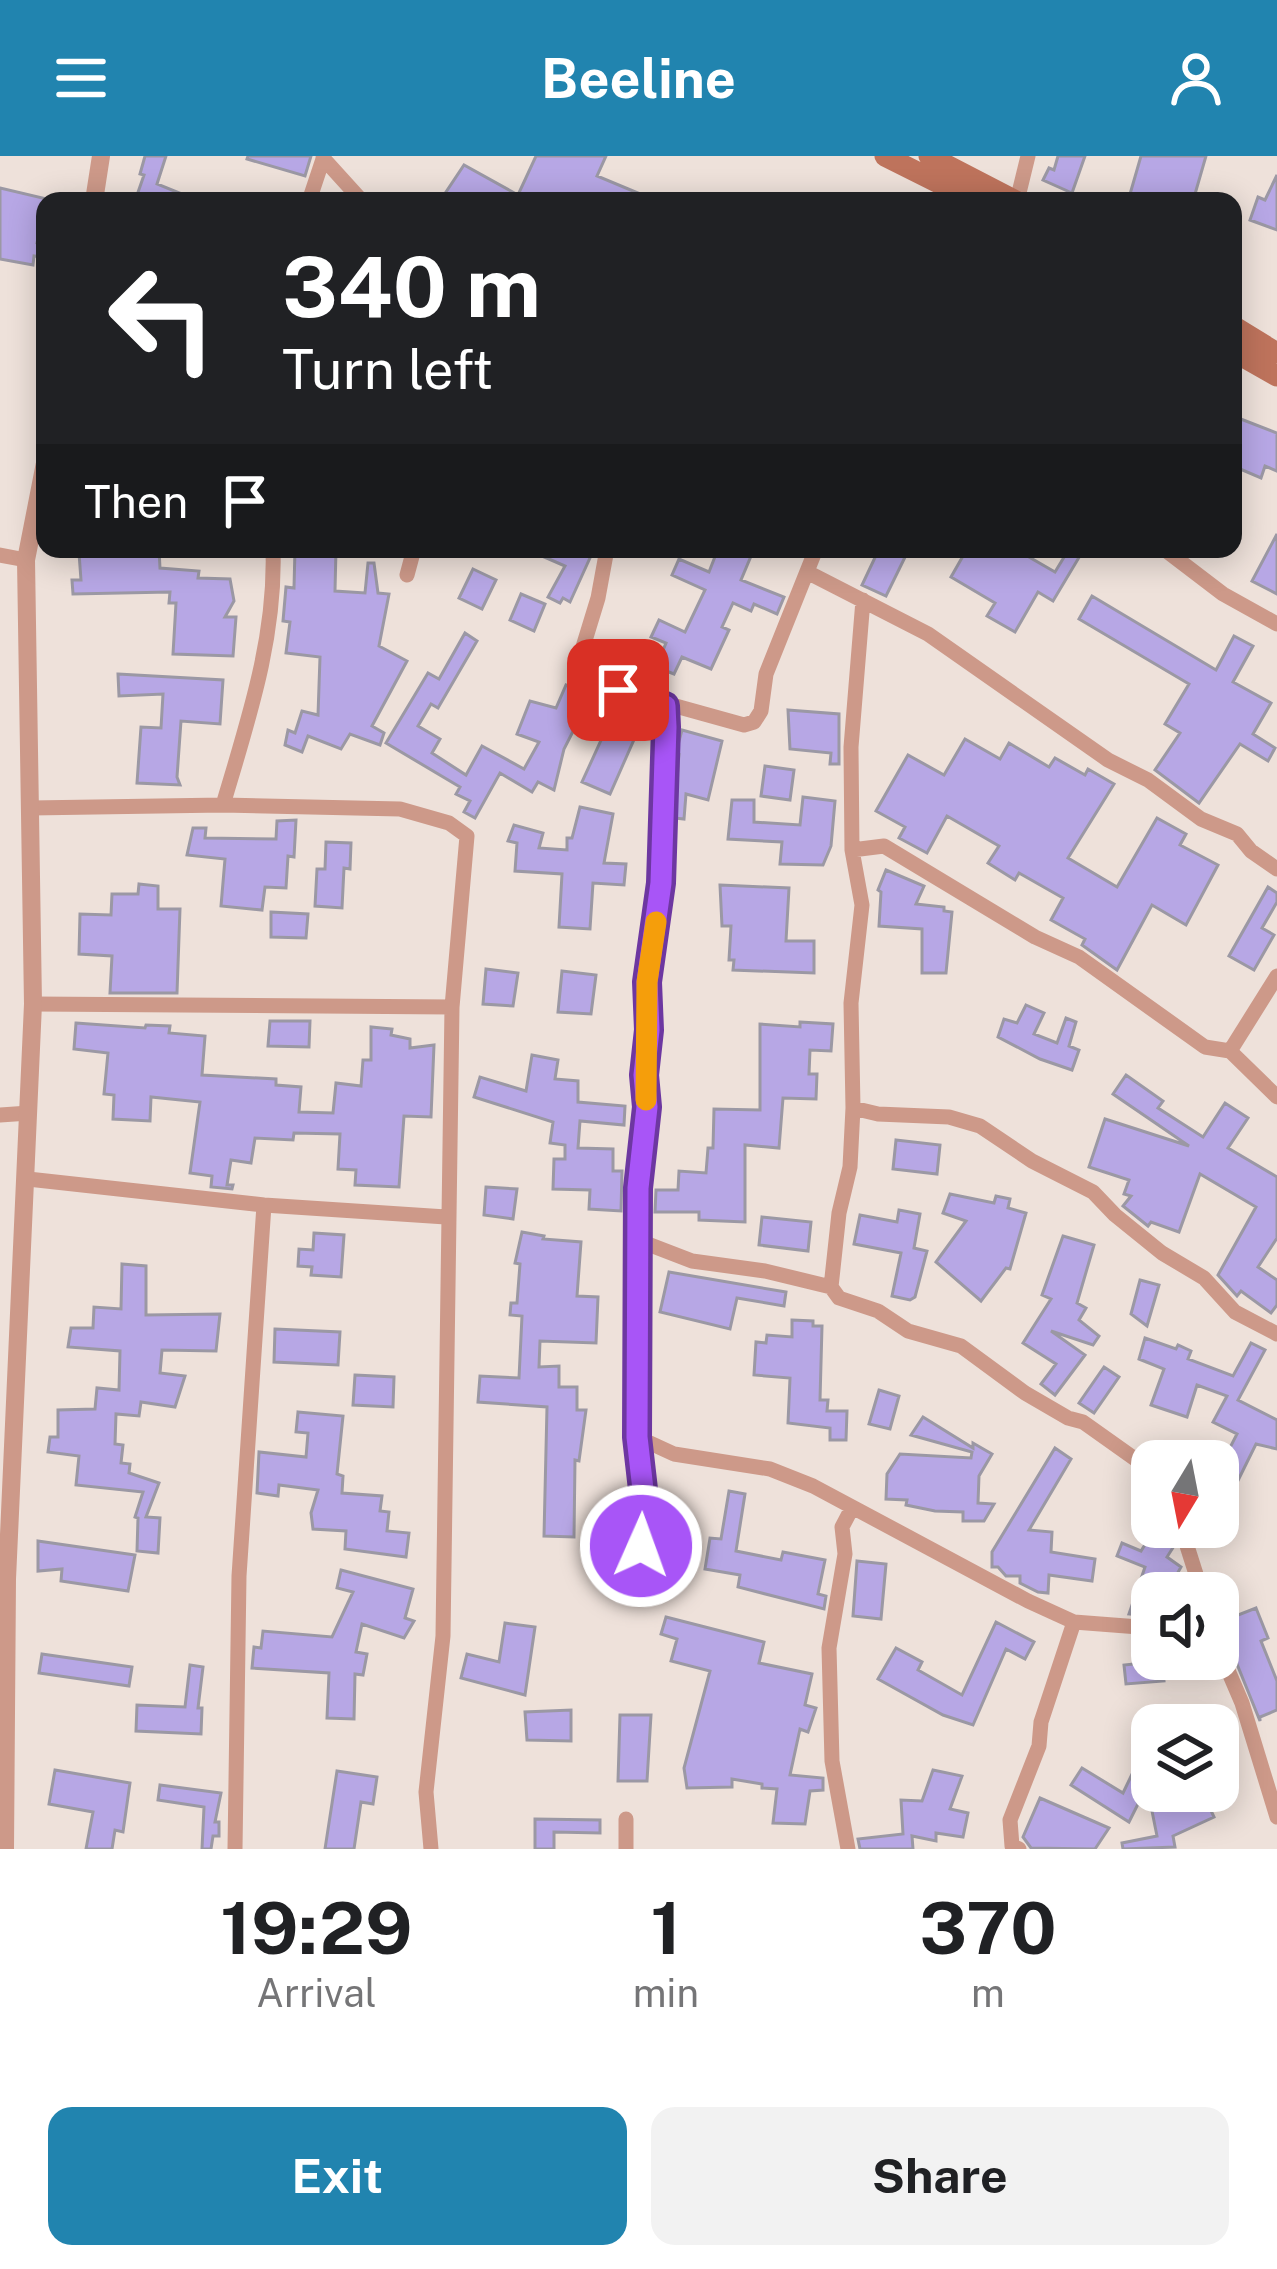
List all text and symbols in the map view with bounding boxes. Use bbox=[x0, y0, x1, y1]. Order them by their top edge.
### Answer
icon: menu bbox=[48, 45, 114, 111]
icon: person bbox=[1163, 45, 1229, 111]
text: Beeline bbox=[541, 47, 736, 110]
text: 340 m bbox=[282, 237, 541, 336]
icon: left bbox=[84, 240, 240, 396]
text: Turn left bbox=[282, 338, 493, 401]
icon: arrive bbox=[212, 468, 278, 534]
text: Then bbox=[84, 475, 188, 528]
pin bbox=[567, 639, 669, 741]
icon: arrive bbox=[585, 657, 651, 723]
north arrow bbox=[1131, 1440, 1239, 1548]
map controls bbox=[1131, 1440, 1239, 1812]
position arrow bbox=[578, 1483, 704, 1609]
button: sound bbox=[1131, 1572, 1239, 1680]
button: layers bbox=[1131, 1704, 1239, 1812]
text: 19:29 bbox=[220, 1886, 413, 1970]
text: 1 bbox=[650, 1886, 681, 1970]
text: 370 bbox=[919, 1886, 1057, 1970]
text: Arrival bbox=[256, 1970, 377, 2016]
text: min bbox=[633, 1970, 699, 2016]
text: m bbox=[971, 1970, 1005, 2016]
button: Exit bbox=[48, 2107, 627, 2245]
button: Share bbox=[651, 2107, 1229, 2245]

